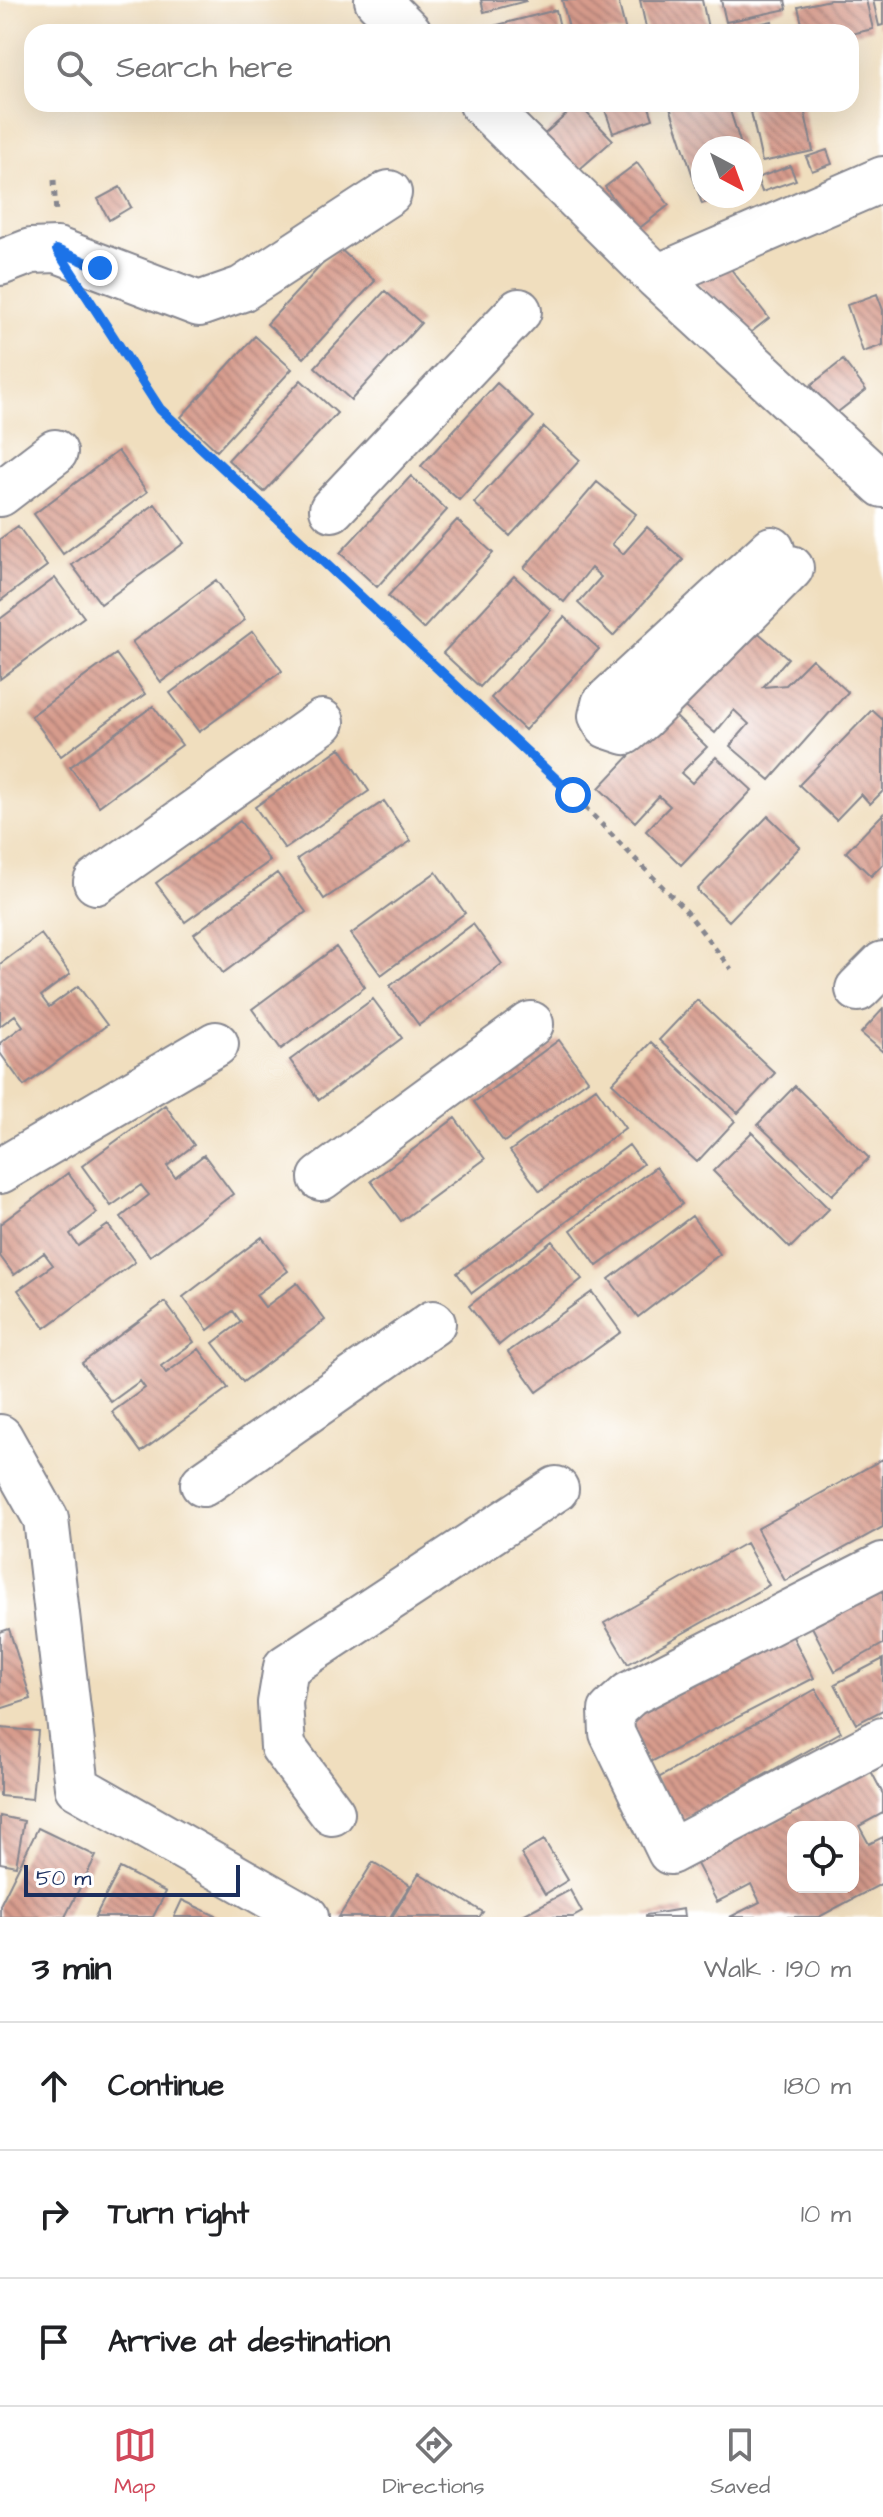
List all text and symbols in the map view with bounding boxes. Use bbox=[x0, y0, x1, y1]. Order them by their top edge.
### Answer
search box bbox=[24, 24, 859, 112]
icon: search bbox=[52, 46, 96, 90]
text: Search here bbox=[116, 47, 293, 89]
north arrow bbox=[691, 136, 763, 208]
route end bbox=[82, 250, 118, 286]
route start bbox=[555, 777, 591, 813]
map controls bbox=[787, 1821, 859, 1893]
button: locate bbox=[787, 1821, 859, 1893]
scale bar bbox=[24, 1861, 240, 1897]
text: 50 m bbox=[36, 1863, 91, 1894]
text: 3 min bbox=[32, 1945, 112, 1993]
text: Walk · 190 m bbox=[704, 1951, 851, 1987]
icon: ahead bbox=[32, 2064, 76, 2108]
text: Continue bbox=[108, 2065, 224, 2107]
text: 180 m bbox=[784, 2068, 851, 2104]
icon: right bbox=[32, 2192, 76, 2236]
text: Turn right bbox=[108, 2193, 249, 2235]
text: 10 m bbox=[801, 2196, 851, 2232]
icon: arrive bbox=[32, 2320, 76, 2364]
text: Arrive at destination bbox=[108, 2321, 390, 2363]
tab: Map bbox=[113, 2423, 157, 2502]
tab: Directions bbox=[382, 2423, 485, 2502]
tab: Saved bbox=[710, 2423, 770, 2502]

